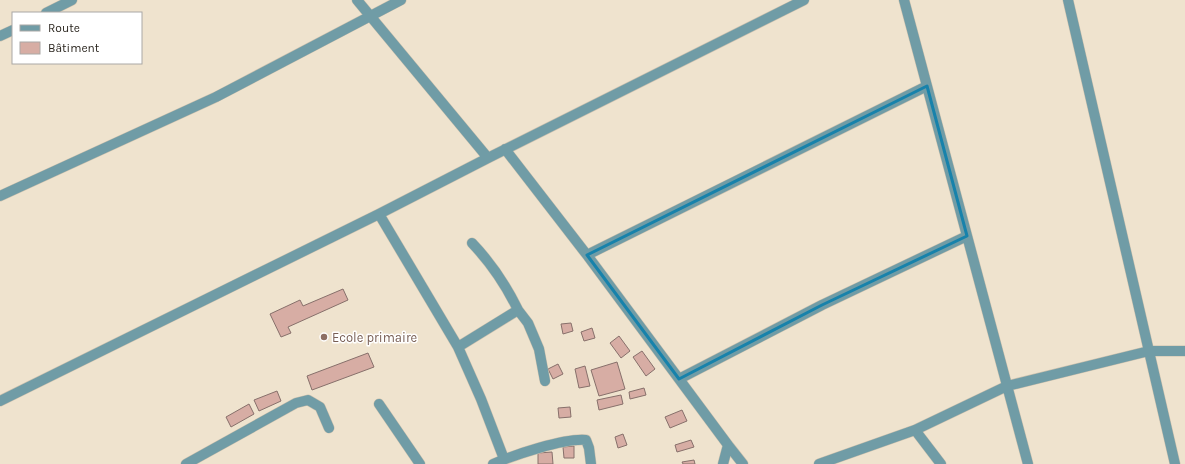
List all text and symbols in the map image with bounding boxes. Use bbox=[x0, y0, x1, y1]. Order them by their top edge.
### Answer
legend bbox=[12, 12, 142, 64]
text: Route bbox=[48, 21, 80, 35]
text: Bâtiment bbox=[48, 41, 100, 55]
place label: Ecole primaire bbox=[332, 330, 418, 345]
marker: Ecole primaire bbox=[319, 332, 329, 342]

